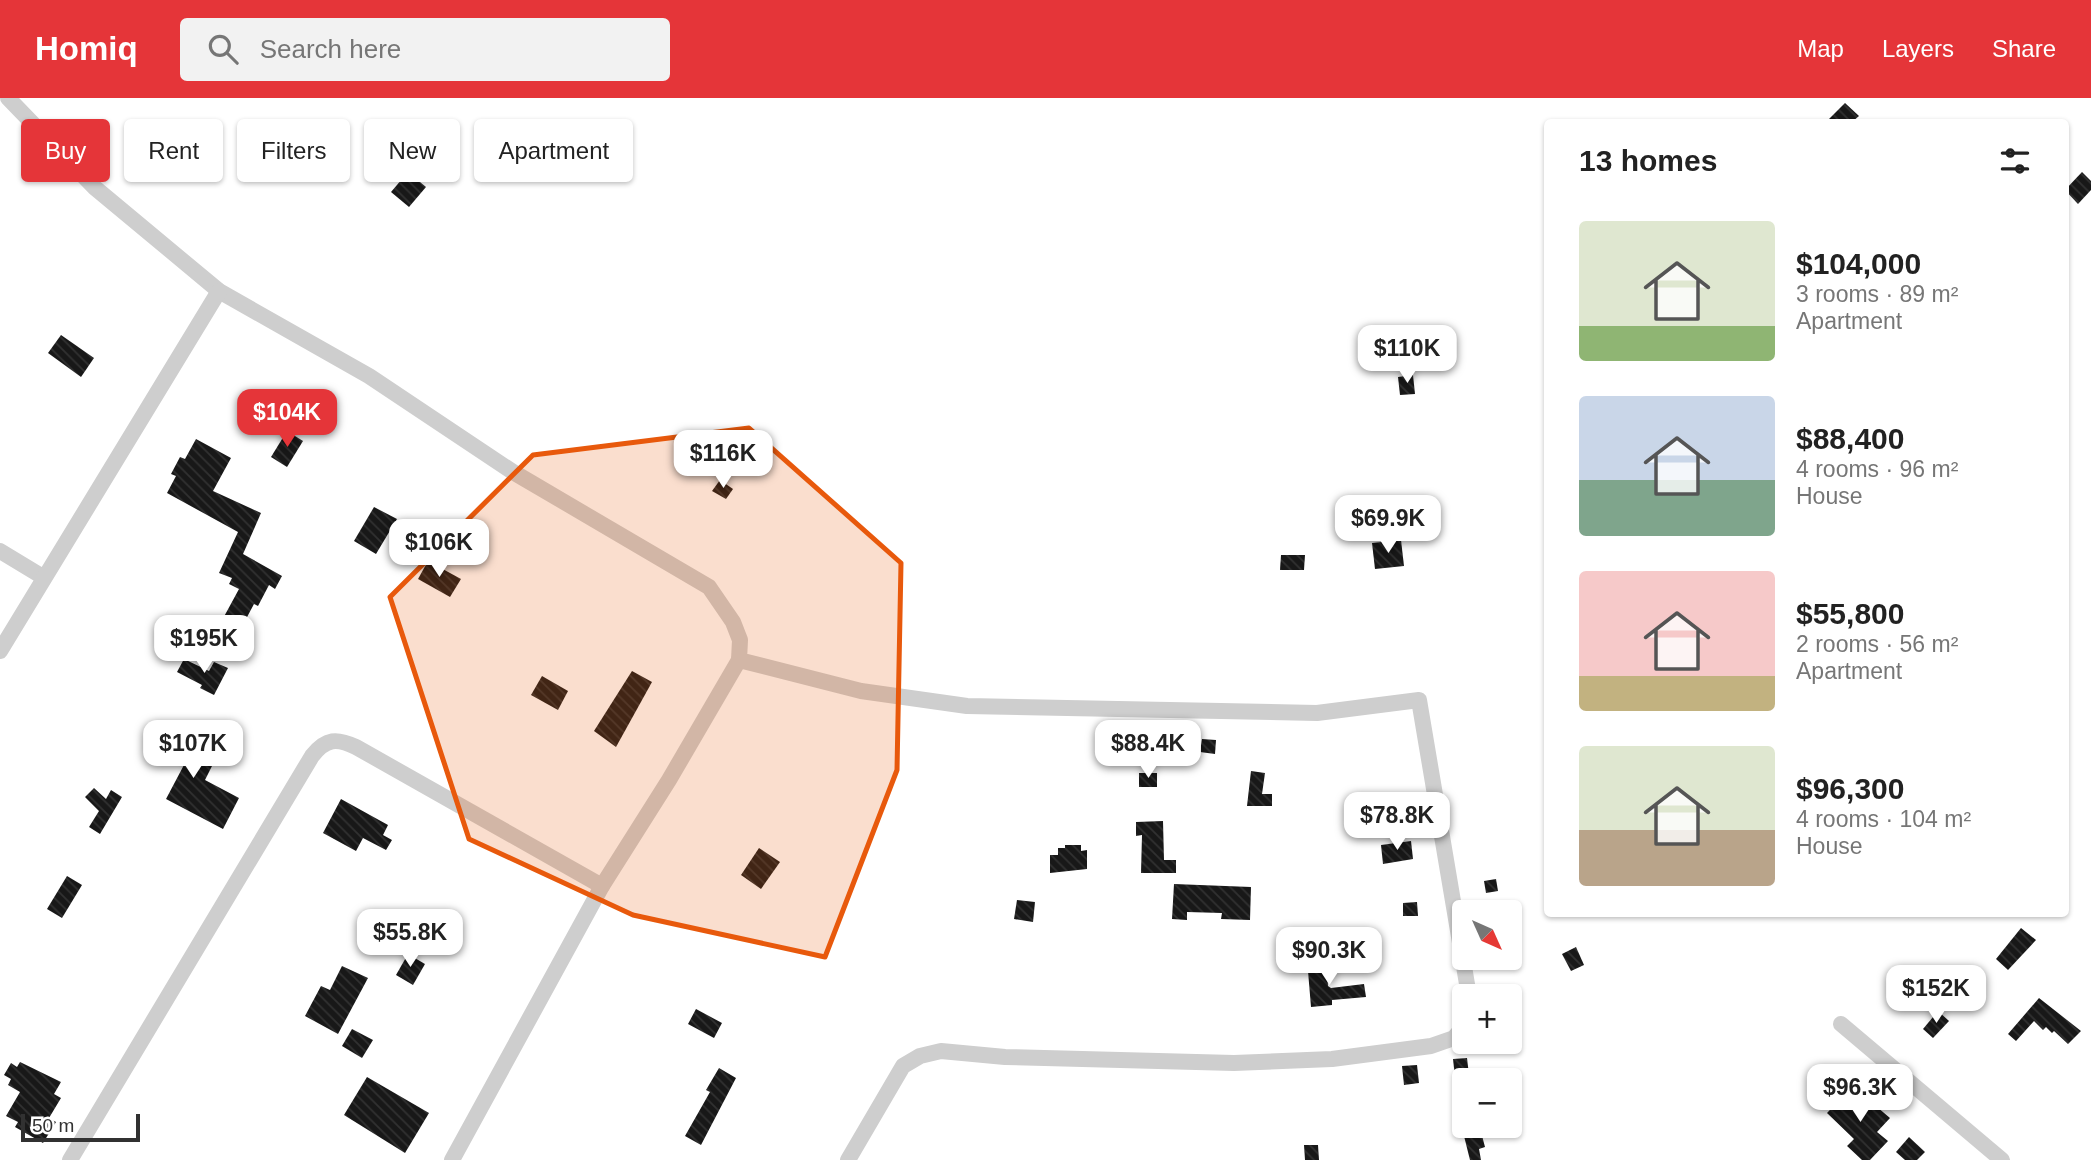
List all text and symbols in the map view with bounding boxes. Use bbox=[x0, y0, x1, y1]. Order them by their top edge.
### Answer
search box bbox=[180, 18, 670, 81]
text: Homiq bbox=[35, 30, 138, 67]
icon: search bbox=[204, 30, 242, 68]
text: Search here bbox=[260, 34, 401, 64]
text: Map bbox=[1797, 35, 1844, 62]
text: Layers bbox=[1882, 35, 1954, 62]
text: Share bbox=[1992, 35, 2056, 62]
chip: Buy bbox=[21, 119, 110, 182]
chip: Rent bbox=[124, 119, 223, 182]
chip: Filters bbox=[237, 119, 350, 182]
chip: New bbox=[364, 119, 460, 182]
chip: Apartment bbox=[474, 119, 633, 182]
icon: filters bbox=[1996, 142, 2034, 180]
text: 13 homes bbox=[1579, 144, 1717, 177]
text: $104,000 bbox=[1796, 247, 1921, 280]
icon: home bbox=[1635, 249, 1719, 333]
text: 3 rooms · 89 m² bbox=[1796, 281, 1958, 307]
text: Apartment bbox=[1796, 308, 1902, 334]
pin: $110K bbox=[1358, 326, 1456, 385]
text: $110K bbox=[1374, 335, 1440, 361]
pin: $104K bbox=[238, 390, 336, 449]
text: $104K bbox=[253, 399, 321, 425]
text: $88,400 bbox=[1796, 422, 1904, 455]
icon: home bbox=[1635, 424, 1719, 508]
pin: $116K bbox=[674, 430, 772, 490]
text: $116K bbox=[690, 440, 756, 466]
text: 4 rooms · 96 m² bbox=[1796, 456, 1958, 482]
text: House bbox=[1796, 483, 1862, 509]
pin: $69.9K bbox=[1331, 496, 1445, 555]
text: $69.9K bbox=[1351, 505, 1425, 531]
pin: $106K bbox=[390, 519, 488, 579]
text: $106K bbox=[405, 529, 473, 555]
text: $55,800 bbox=[1796, 597, 1904, 630]
icon: home bbox=[1635, 599, 1719, 683]
pin: $195K bbox=[155, 616, 253, 675]
text: $195K bbox=[170, 625, 238, 651]
text: 2 rooms · 56 m² bbox=[1796, 631, 1958, 657]
text: Apartment bbox=[1796, 658, 1902, 684]
pin: $107K bbox=[144, 720, 242, 780]
pin: $88.4K bbox=[1091, 720, 1205, 780]
text: $107K bbox=[159, 730, 227, 756]
text: $88.4K bbox=[1111, 730, 1185, 756]
text: $96,300 bbox=[1796, 772, 1904, 805]
icon: home bbox=[1635, 774, 1719, 858]
pin: $78.8K bbox=[1340, 792, 1454, 852]
text: $78.8K bbox=[1360, 802, 1434, 828]
text: 4 rooms · 104 m² bbox=[1796, 806, 1971, 832]
text: House bbox=[1796, 833, 1862, 859]
north arrow bbox=[1452, 900, 1522, 970]
map controls bbox=[1452, 900, 1522, 1138]
pin: $55.8K bbox=[353, 910, 467, 969]
text: $55.8K bbox=[373, 919, 447, 945]
pin: $90.3K bbox=[1272, 928, 1386, 987]
text: $90.3K bbox=[1292, 937, 1366, 963]
pin: $152K bbox=[1887, 965, 1985, 1025]
text: $152K bbox=[1902, 975, 1970, 1001]
button: + bbox=[1452, 984, 1522, 1054]
pin: $96.3K bbox=[1803, 1065, 1917, 1124]
button: − bbox=[1452, 1068, 1522, 1138]
text: $96.3K bbox=[1823, 1074, 1897, 1100]
scale bar bbox=[21, 1111, 140, 1143]
text: 50 m bbox=[32, 1115, 74, 1136]

